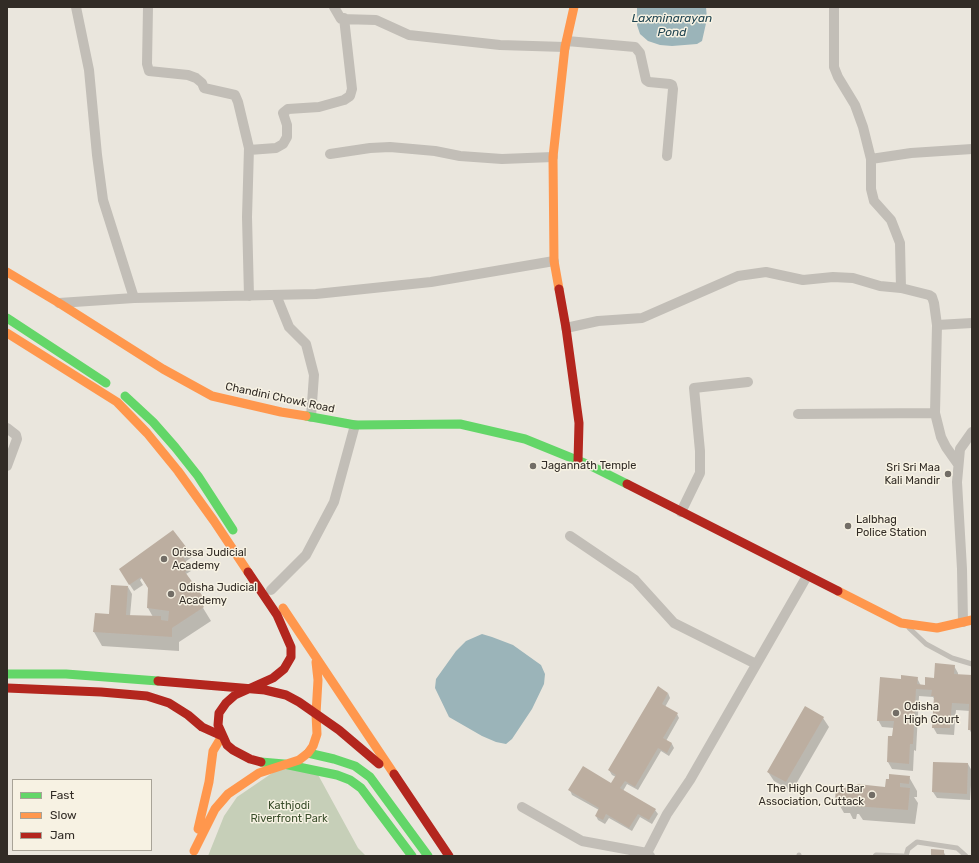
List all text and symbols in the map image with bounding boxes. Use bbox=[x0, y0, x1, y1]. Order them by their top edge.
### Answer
water label: Laxminarayan Pond bbox=[632, 12, 712, 40]
street label: Chandini Chowk Road bbox=[224, 380, 336, 416]
place label: Jagannath Temple bbox=[541, 459, 636, 473]
marker: Jagannath Temple bbox=[528, 461, 538, 471]
place label: Sri Sri Maa Kali Mandir bbox=[885, 461, 940, 487]
marker: Sri Sri Maa Kali Mandir bbox=[943, 469, 953, 479]
place label: Lalbhag Police Station bbox=[856, 513, 927, 539]
marker: Lalbhag Police Station bbox=[843, 521, 853, 531]
place label: Orissa Judicial Academy bbox=[172, 546, 247, 572]
marker: Orissa Judicial Academy bbox=[159, 554, 169, 564]
place label: Odisha Judicial Academy bbox=[179, 581, 257, 607]
marker: Odisha Judicial Academy bbox=[166, 589, 176, 599]
place label: Odisha High Court bbox=[904, 700, 959, 726]
marker: Odisha High Court bbox=[891, 708, 901, 718]
legend bbox=[12, 779, 152, 851]
place label: The High Court Bar Association, Cuttack bbox=[759, 782, 864, 808]
text: Fast bbox=[50, 788, 74, 802]
marker: The High Court Bar Association, Cuttack bbox=[867, 790, 877, 800]
park label: Kathjodi Riverfront Park bbox=[250, 799, 328, 825]
text: Slow bbox=[50, 808, 77, 822]
text: Jam bbox=[50, 828, 75, 842]

